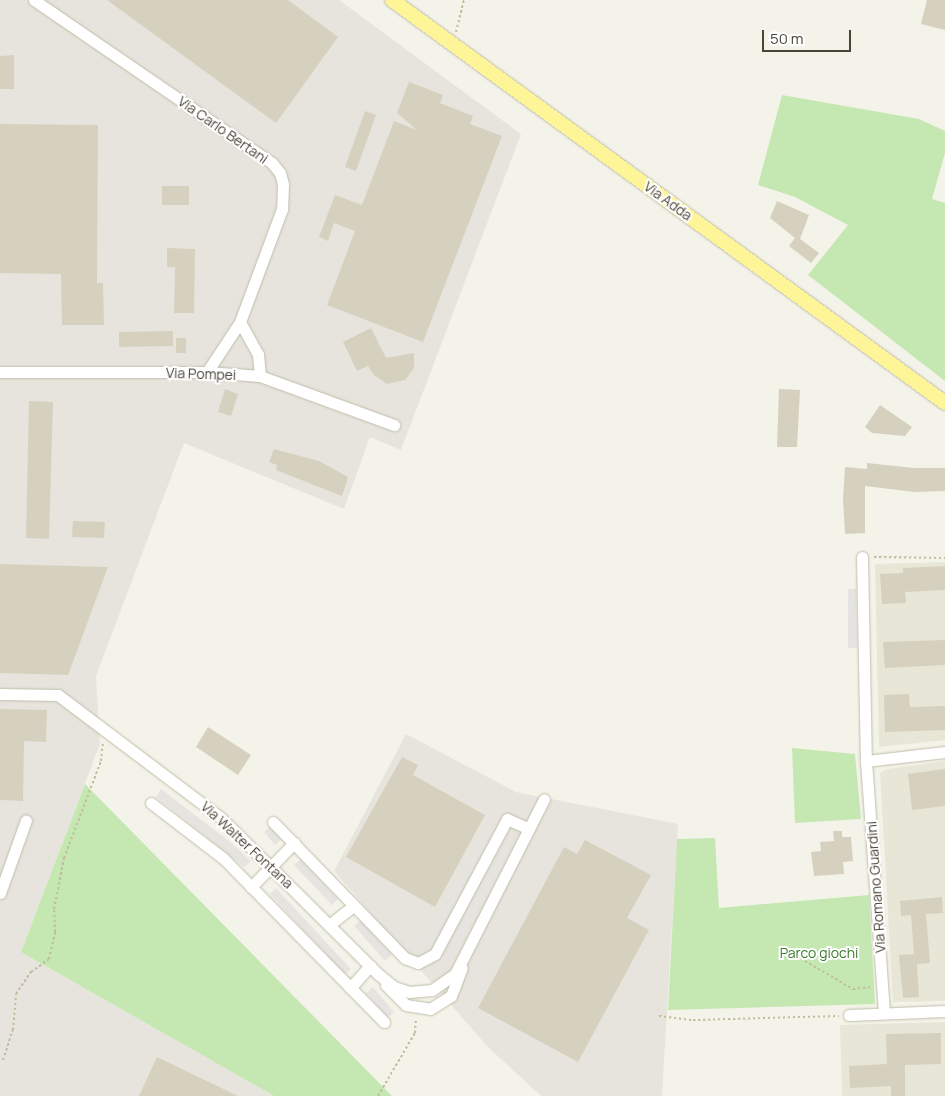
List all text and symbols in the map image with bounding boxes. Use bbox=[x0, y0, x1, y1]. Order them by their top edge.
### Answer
scale bar bbox=[765, 20, 854, 52]
text: 50 m bbox=[770, 28, 804, 49]
street label: Via Carlo Bertani bbox=[175, 93, 271, 167]
street label: Via Adda bbox=[641, 178, 695, 224]
street label: Via Pompei bbox=[166, 364, 236, 384]
street label: Via Walter Fontana bbox=[197, 798, 297, 892]
street label: Via Romano Guardini bbox=[863, 821, 889, 953]
park label: Parco giochi bbox=[780, 945, 858, 961]

